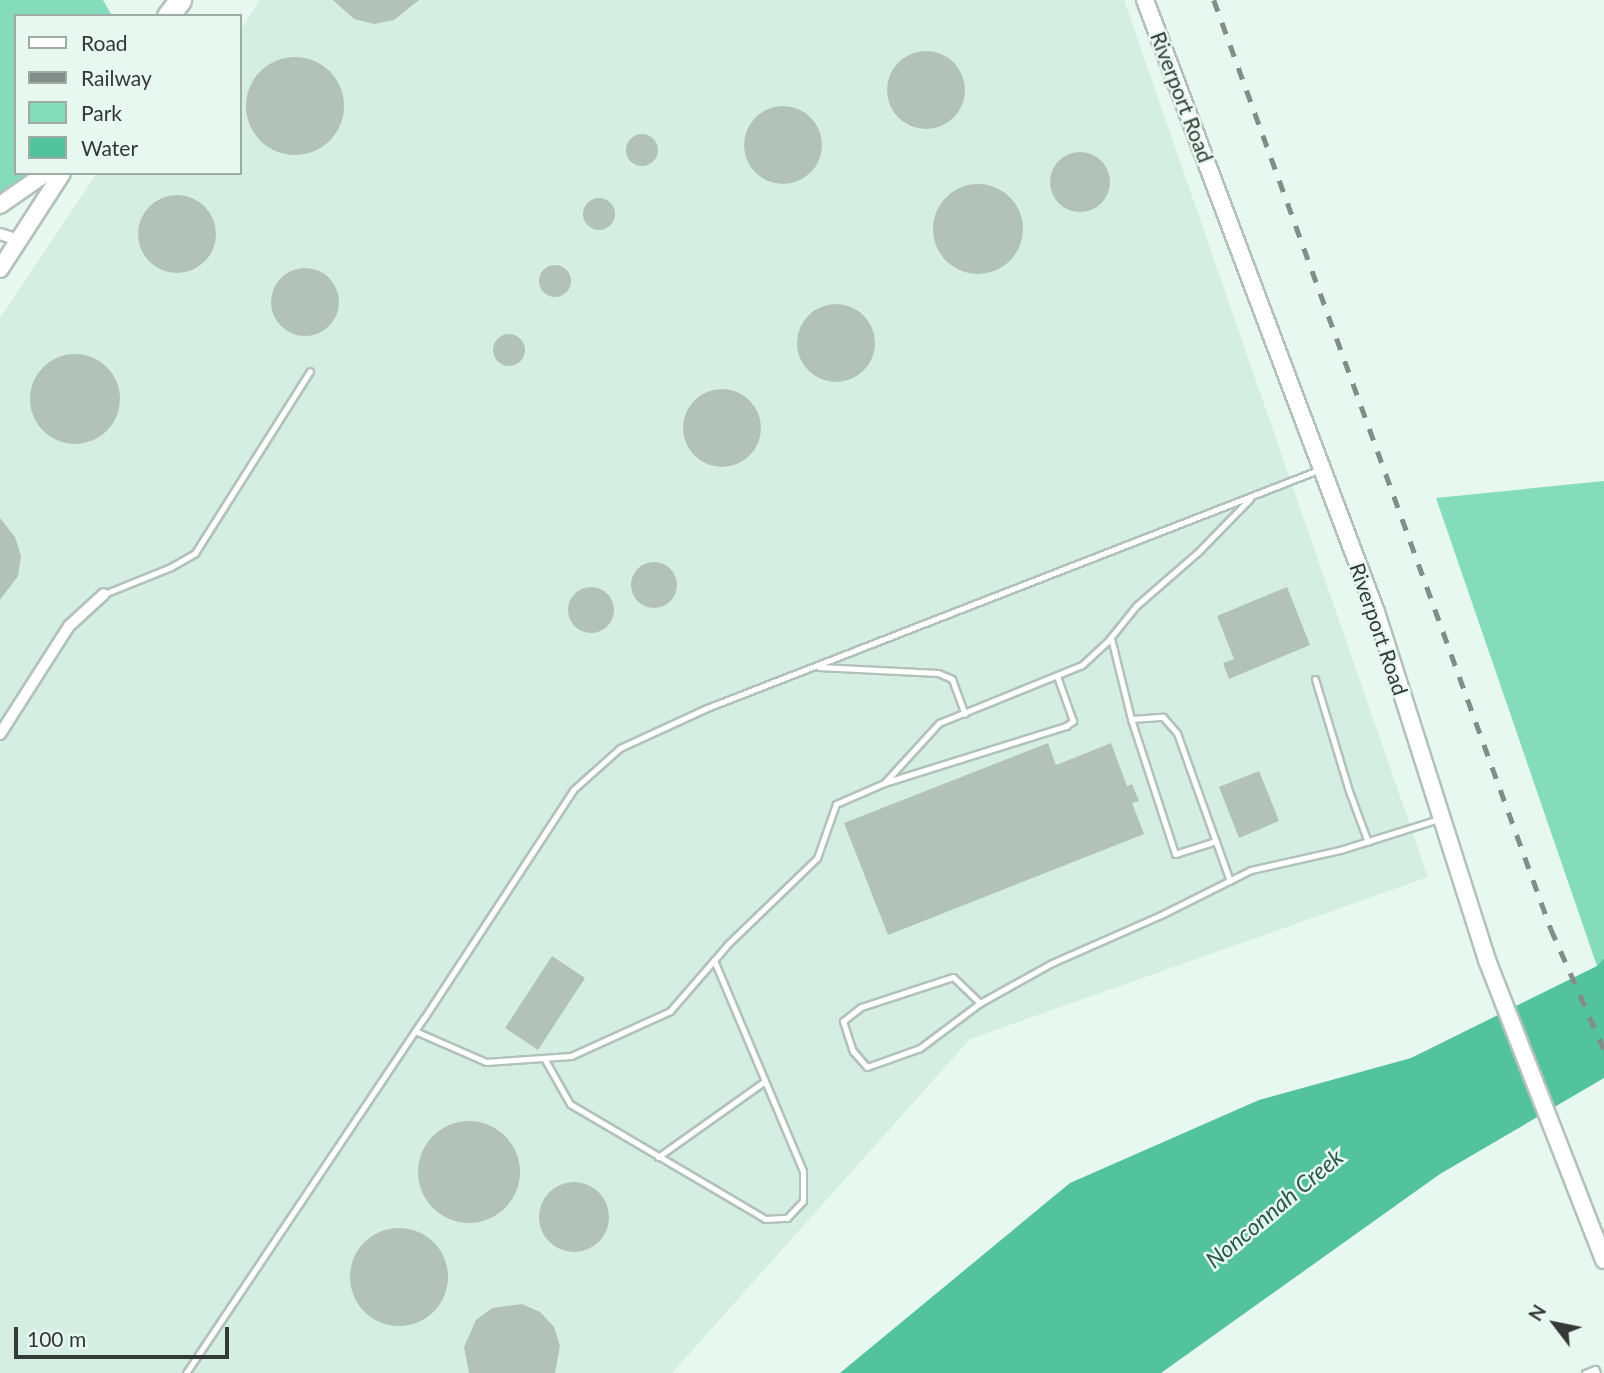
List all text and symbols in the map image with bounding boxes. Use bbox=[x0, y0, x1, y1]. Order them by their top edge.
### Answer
legend bbox=[14, 14, 242, 175]
street label: Riverport Road bbox=[1145, 28, 1219, 166]
text: Road bbox=[81, 30, 128, 55]
text: Railway bbox=[81, 65, 152, 90]
text: Park bbox=[81, 100, 122, 125]
text: Water bbox=[81, 135, 138, 160]
street label: Riverport Road bbox=[1345, 560, 1413, 698]
water label: Nonconnah Creek bbox=[1200, 1143, 1348, 1273]
north arrow bbox=[1520, 1289, 1590, 1359]
text: N bbox=[1523, 1300, 1550, 1325]
scale bar bbox=[18, 1314, 233, 1358]
text: 100 m bbox=[27, 1326, 86, 1351]

